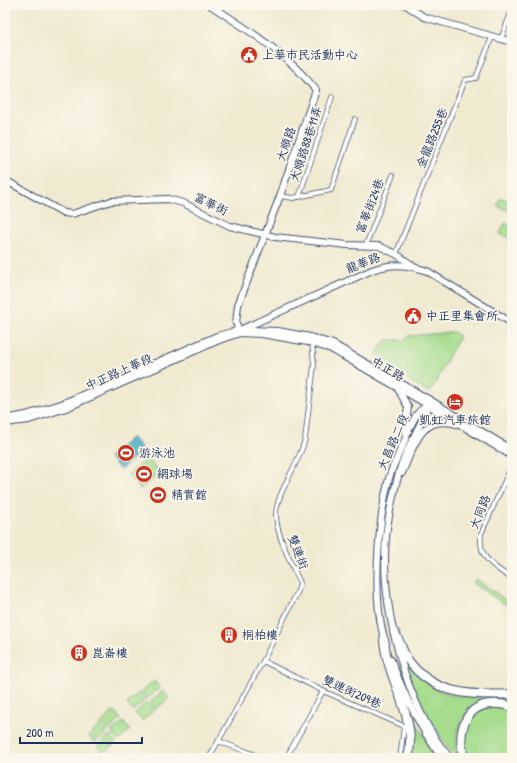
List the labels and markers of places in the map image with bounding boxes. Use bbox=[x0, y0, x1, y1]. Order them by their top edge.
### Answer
public building icon: 上華市民活動中心 bbox=[239, 45, 259, 65]
place label: 上華市民活動中心 bbox=[262, 46, 358, 63]
public building icon: 中正里集會所 bbox=[403, 306, 423, 326]
place label: 中正里集會所 bbox=[426, 307, 499, 324]
hotel icon: 凱虹汽車旅館 bbox=[445, 392, 465, 412]
place label: 凱虹汽車旅館 bbox=[419, 411, 491, 428]
sports icon: 游泳池 bbox=[116, 443, 136, 463]
place label: 游泳池 bbox=[139, 444, 175, 461]
sports icon: 網球場 bbox=[134, 464, 154, 484]
place label: 網球場 bbox=[157, 465, 193, 482]
sports icon: 精實館 bbox=[148, 485, 168, 505]
place label: 精實館 bbox=[171, 486, 207, 503]
building icon: 桐柏樓 bbox=[219, 625, 239, 645]
place label: 桐柏樓 bbox=[242, 626, 278, 643]
building icon: 崑崙樓 bbox=[69, 643, 89, 663]
place label: 崑崙樓 bbox=[92, 644, 128, 661]

